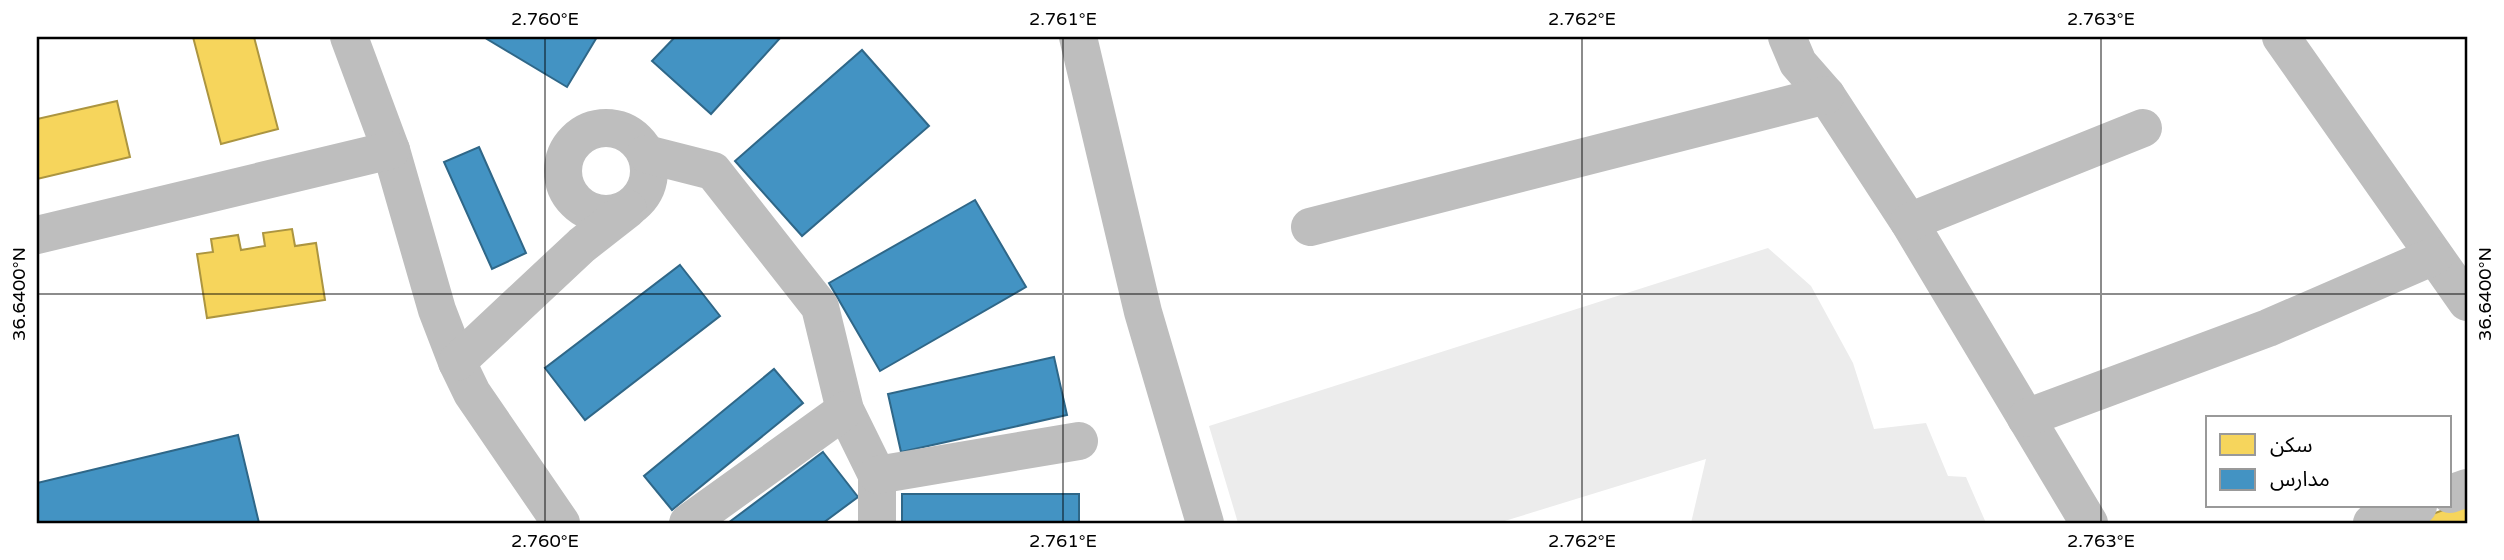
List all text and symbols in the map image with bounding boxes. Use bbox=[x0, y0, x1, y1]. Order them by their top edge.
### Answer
text: 2.760°E bbox=[511, 8, 579, 30]
text: 2.761°E bbox=[1029, 8, 1097, 30]
text: 2.762°E bbox=[1548, 8, 1616, 30]
text: 2.763°E bbox=[2067, 8, 2135, 30]
text: 36.6400°N bbox=[8, 247, 30, 341]
text: 36.6400°N bbox=[2474, 247, 2496, 341]
legend bbox=[2206, 416, 2452, 508]
text: سكن bbox=[2270, 433, 2312, 458]
text: مدارس bbox=[2270, 467, 2330, 492]
text: 2.760°E bbox=[511, 530, 579, 552]
text: 2.761°E bbox=[1029, 530, 1097, 552]
text: 2.762°E bbox=[1548, 530, 1616, 552]
text: 2.763°E bbox=[2067, 530, 2135, 552]

